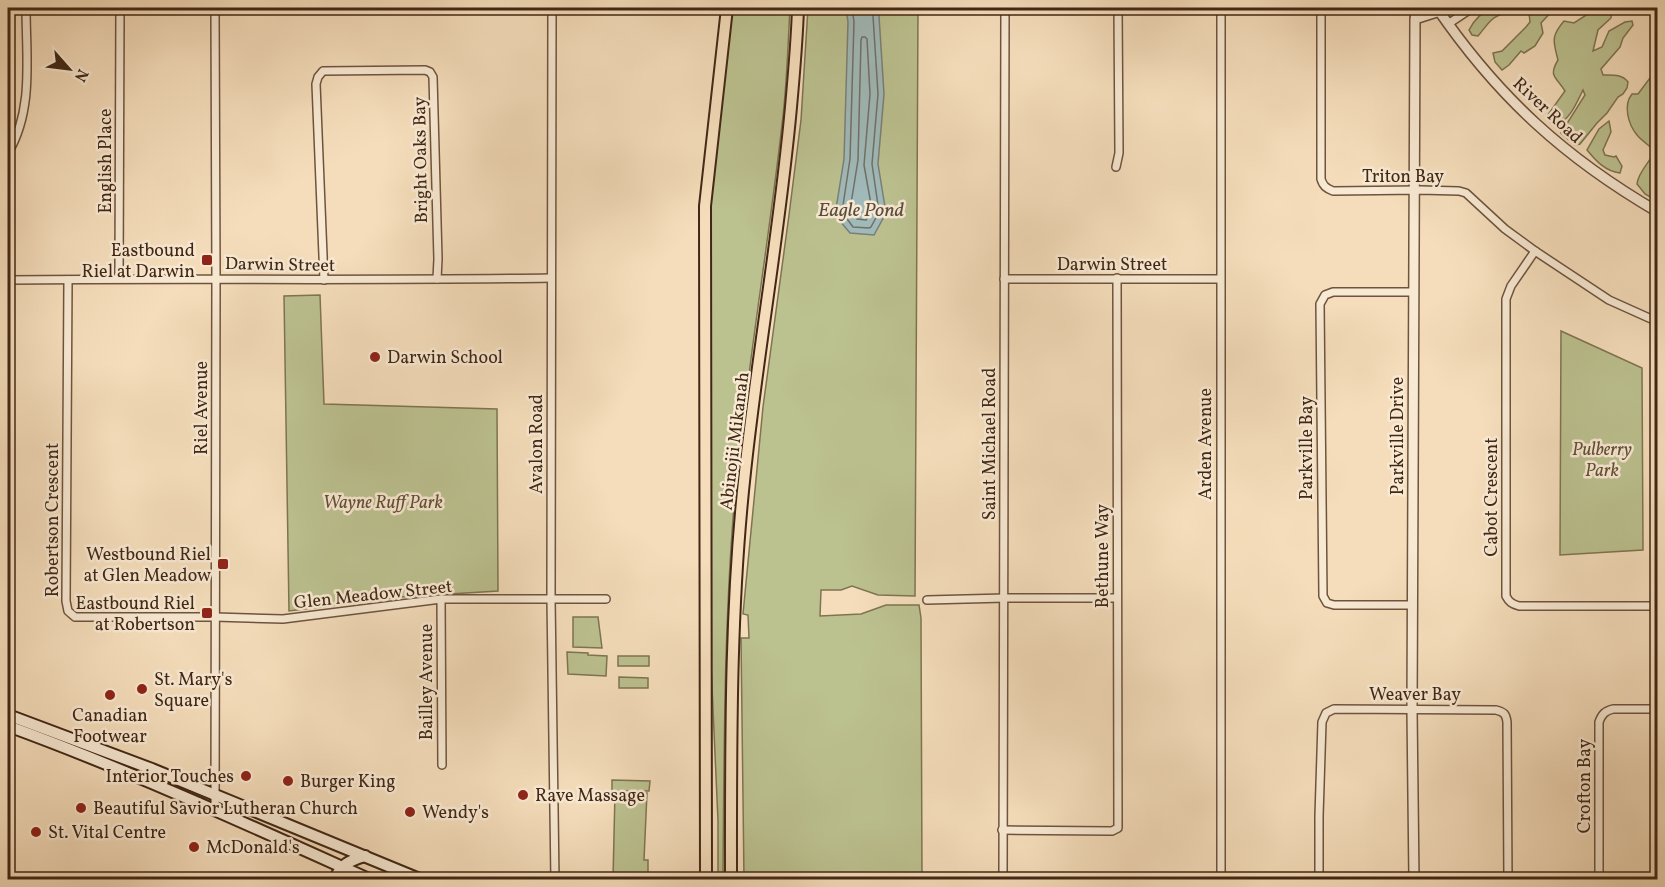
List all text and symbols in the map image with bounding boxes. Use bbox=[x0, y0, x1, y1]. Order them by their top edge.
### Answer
north arrow bbox=[39, 39, 99, 99]
text: N bbox=[68, 65, 93, 86]
street label: River Road bbox=[1507, 72, 1587, 150]
street label: Bright Oaks Bay bbox=[408, 96, 435, 224]
street label: English Place bbox=[94, 109, 119, 213]
street label: Triton Bay bbox=[1362, 165, 1444, 190]
water label: Eagle Pond bbox=[818, 197, 905, 225]
place label: Eastbound Riel at Darwin bbox=[81, 239, 195, 285]
street label: Darwin Street bbox=[224, 252, 335, 279]
marker: Eastbound Riel at Darwin bbox=[200, 253, 214, 267]
street label: Darwin Street bbox=[1057, 253, 1167, 278]
place label: Darwin School bbox=[387, 346, 503, 371]
marker: Darwin School bbox=[368, 350, 382, 364]
street label: Riel Avenue bbox=[190, 361, 215, 455]
street label: Saint Michael Road bbox=[978, 368, 1003, 520]
street label: Abinojii Mikanah bbox=[715, 370, 756, 512]
street label: Parkville Drive bbox=[1386, 377, 1411, 495]
street label: Arden Avenue bbox=[1194, 388, 1219, 500]
street label: Avalon Road bbox=[525, 394, 550, 494]
street label: Parkville Bay bbox=[1295, 396, 1320, 500]
street label: Cabot Crescent bbox=[1480, 437, 1505, 557]
park label: Pulberry Park bbox=[1572, 438, 1632, 484]
street label: Robertson Crescent bbox=[41, 443, 66, 597]
park label: Wayne Ruff Park bbox=[323, 491, 443, 516]
street label: Bethune Way bbox=[1091, 504, 1116, 608]
place label: Westbound Riel at Glen Meadow bbox=[84, 543, 211, 589]
marker: Westbound Riel at Glen Meadow bbox=[216, 557, 230, 571]
street label: Glen Meadow Street bbox=[293, 575, 454, 616]
place label: Eastbound Riel at Robertson bbox=[75, 592, 195, 638]
marker: Eastbound Riel at Robertson bbox=[200, 606, 214, 620]
street label: Bailley Avenue bbox=[415, 624, 440, 740]
place label: St. Mary's Square bbox=[154, 668, 232, 714]
marker: St. Mary's Square bbox=[135, 682, 149, 696]
street label: Weaver Bay bbox=[1369, 683, 1461, 708]
marker: Canadian Footwear bbox=[103, 688, 117, 702]
place label: Canadian Footwear bbox=[72, 704, 148, 750]
street label: Crofton Bay bbox=[1573, 739, 1598, 833]
place label: Interior Touches bbox=[106, 765, 234, 790]
marker: Interior Touches bbox=[239, 769, 253, 783]
place label: Burger King bbox=[300, 770, 395, 795]
marker: Burger King bbox=[281, 774, 295, 788]
place label: Rave Massage bbox=[535, 784, 645, 809]
marker: Rave Massage bbox=[516, 788, 530, 802]
place label: Beautiful Savior Lutheran Church bbox=[93, 797, 358, 822]
marker: Beautiful Savior Lutheran Church bbox=[74, 801, 88, 815]
place label: Wendy's bbox=[422, 801, 489, 826]
marker: Wendy's bbox=[403, 805, 417, 819]
place label: St. Vital Centre bbox=[48, 821, 166, 846]
marker: St. Vital Centre bbox=[29, 825, 43, 839]
place label: McDonald's bbox=[206, 836, 300, 861]
marker: McDonald's bbox=[187, 840, 201, 854]

